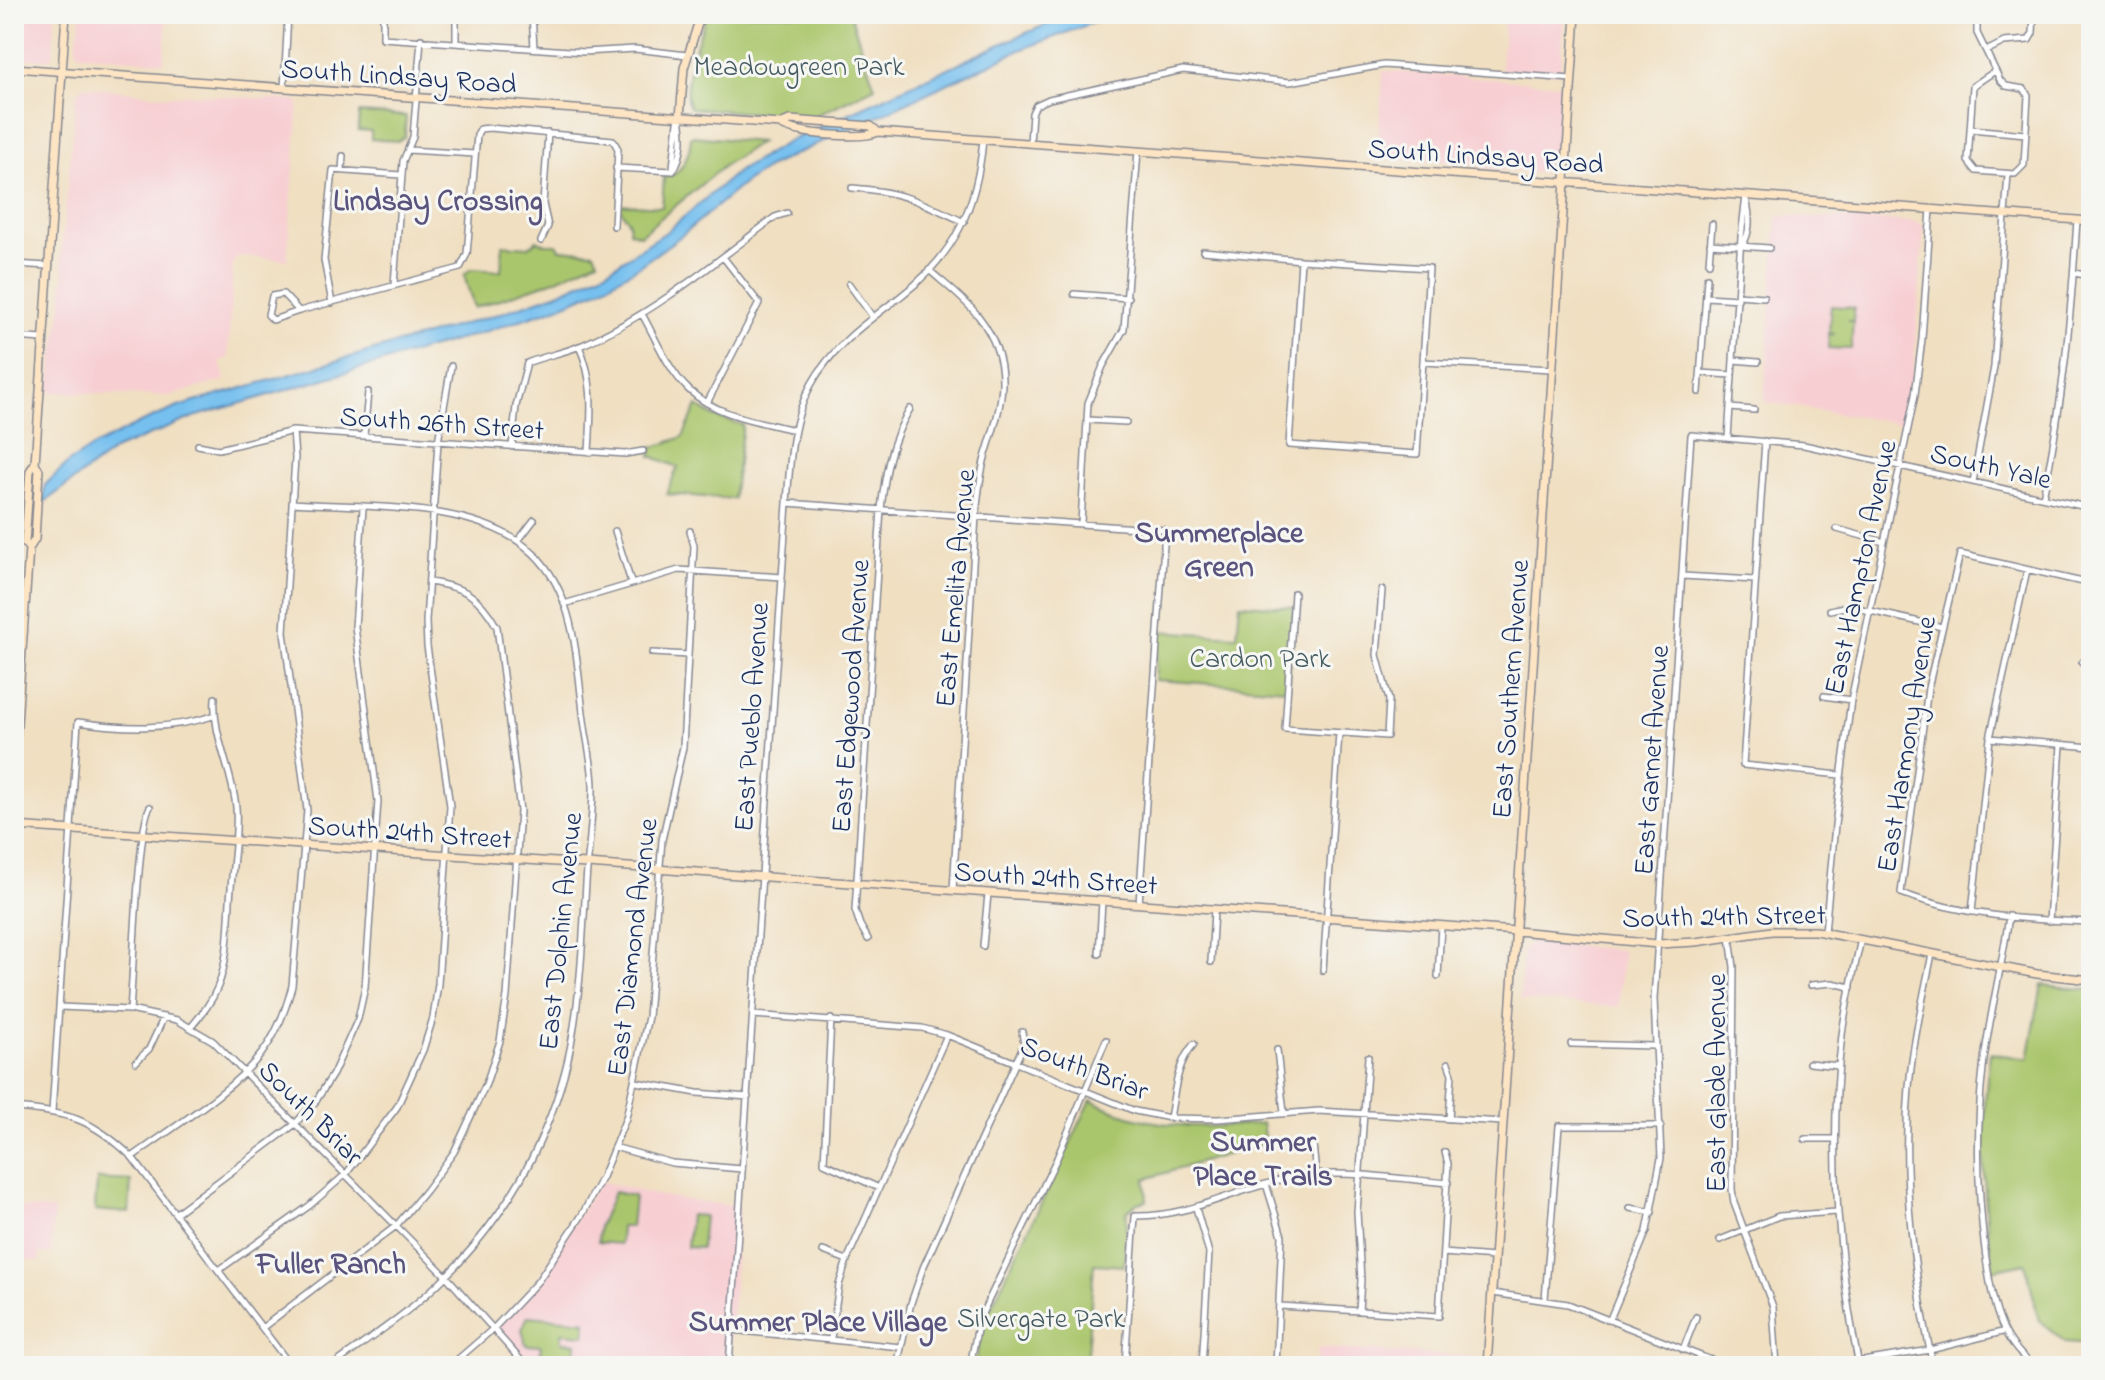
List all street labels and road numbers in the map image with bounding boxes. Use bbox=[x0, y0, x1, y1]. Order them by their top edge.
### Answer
street label: South Lindsay Road bbox=[280, 50, 518, 107]
street label: South Lindsay Road bbox=[1367, 130, 1605, 187]
street label: South 26th Street bbox=[338, 398, 545, 453]
street label: South Yale bbox=[1925, 435, 2055, 502]
street label: East Hampton Avenue bbox=[1815, 436, 1910, 699]
street label: East Emelita Avenue bbox=[927, 467, 988, 709]
street label: East Edgewood Avenue bbox=[822, 558, 883, 834]
street label: East Southern Avenue bbox=[1483, 558, 1542, 820]
street label: East Pueblo Avenue bbox=[725, 601, 782, 833]
street label: East Harmony Avenue bbox=[1868, 613, 1949, 876]
street label: East Garnet Avenue bbox=[1625, 643, 1682, 877]
street label: South 24th Street bbox=[307, 807, 513, 862]
street label: East Dolphin Avenue bbox=[530, 810, 595, 1052]
street label: East Diamond Avenue bbox=[598, 815, 671, 1079]
street label: South 24th Street bbox=[953, 853, 1159, 908]
street label: South 24th Street bbox=[1622, 896, 1826, 941]
street label: East Glade Avenue bbox=[1698, 973, 1739, 1193]
street label: South Briar bbox=[1014, 1027, 1154, 1114]
street label: South Briar bbox=[247, 1052, 372, 1177]

